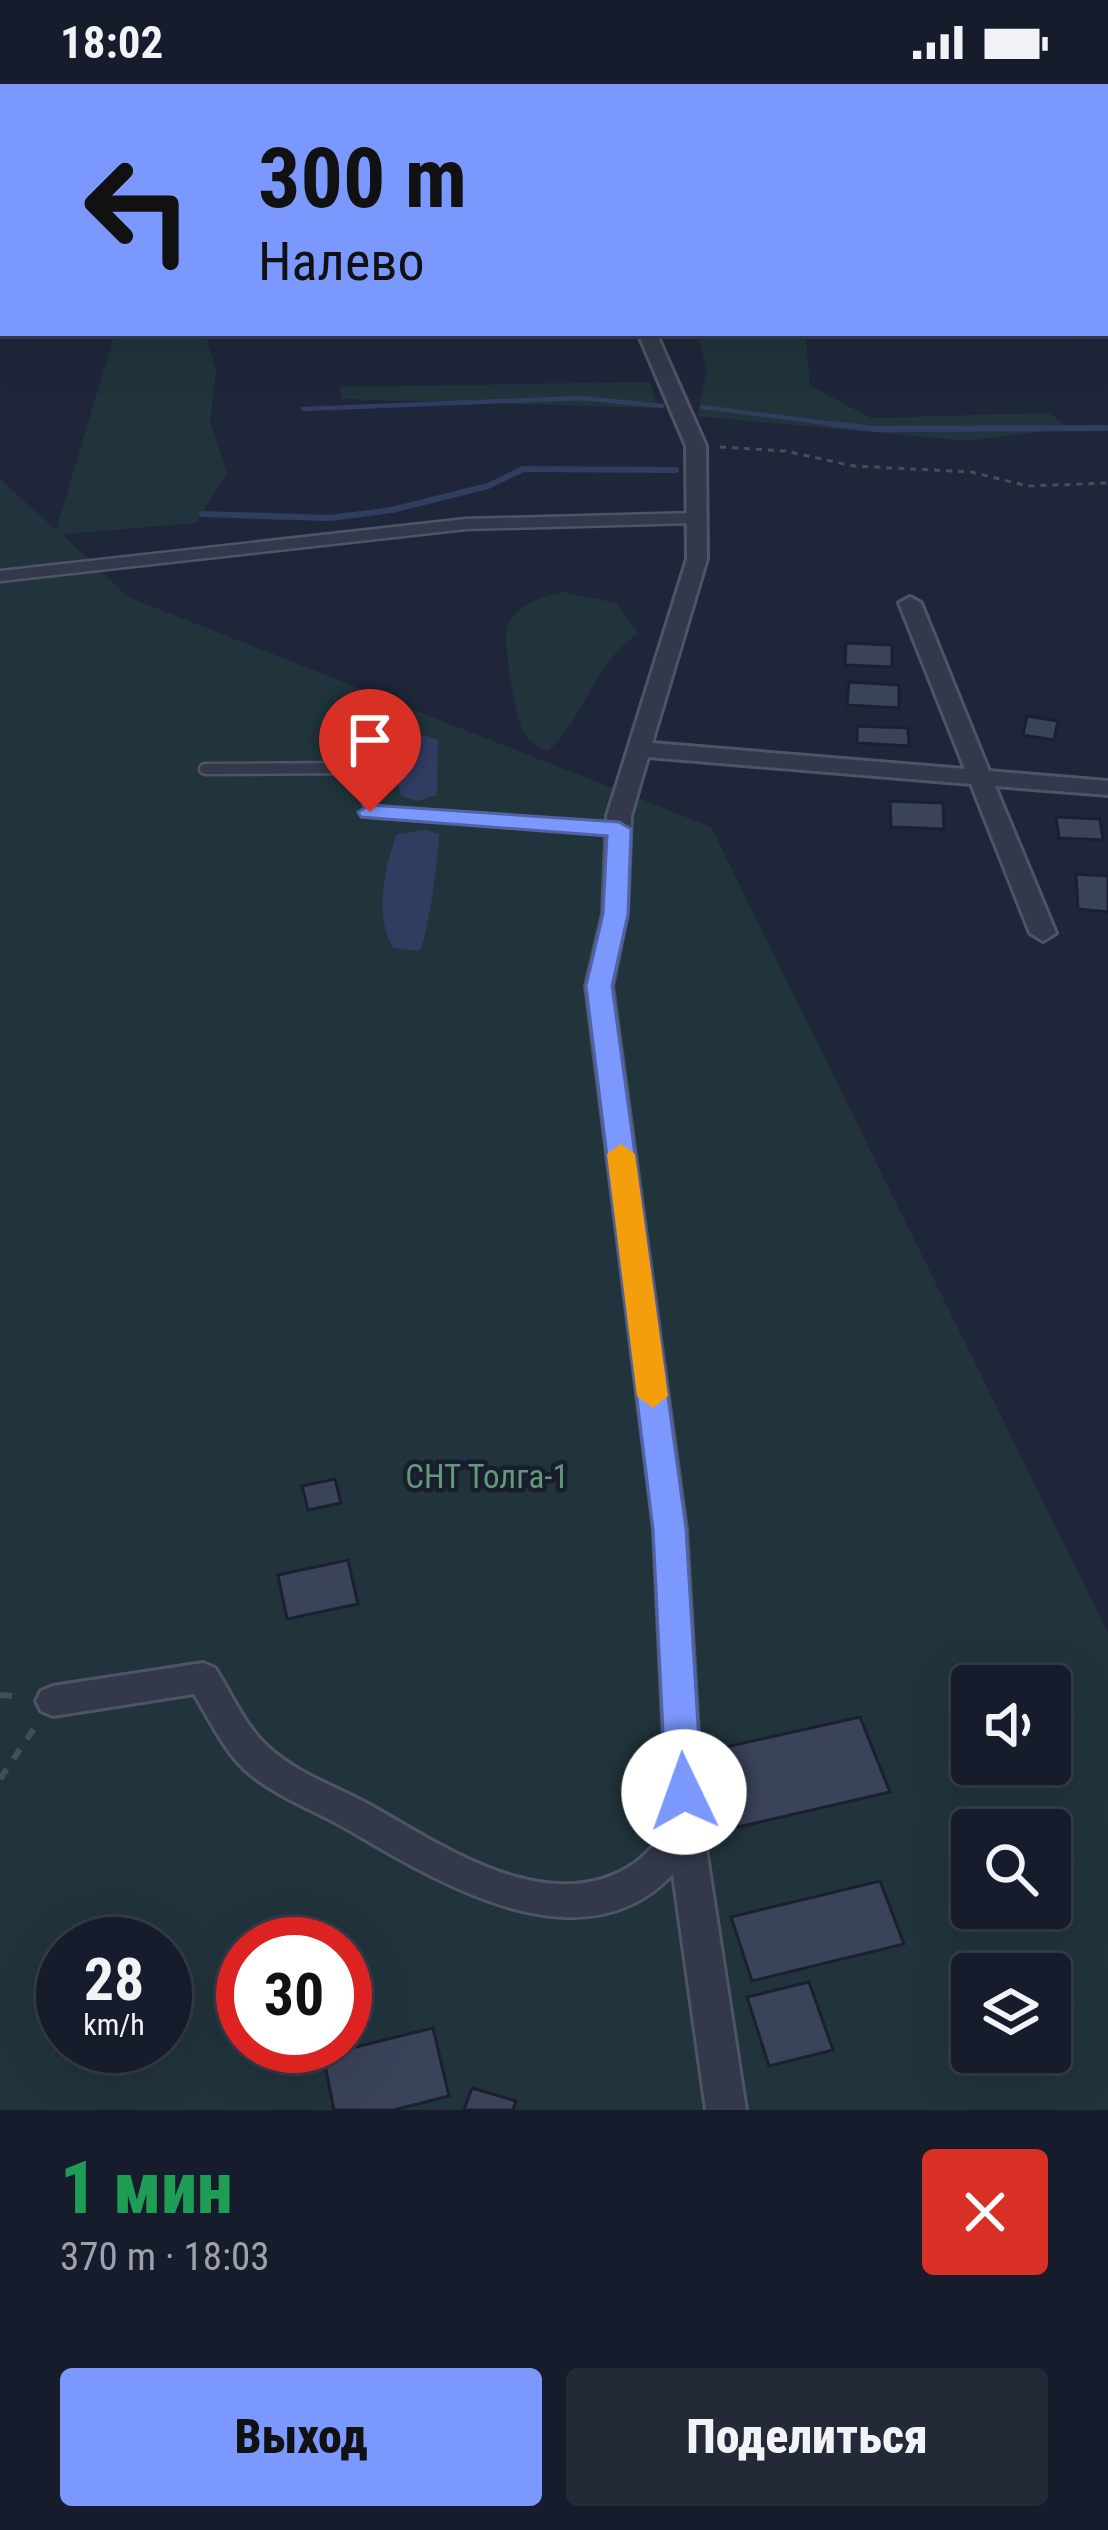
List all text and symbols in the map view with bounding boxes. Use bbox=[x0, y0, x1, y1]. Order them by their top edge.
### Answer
text: 18:02 bbox=[60, 16, 163, 69]
text: 300 m bbox=[258, 129, 467, 228]
icon: left bbox=[60, 132, 216, 288]
text: Налево bbox=[258, 230, 425, 293]
pin bbox=[319, 689, 421, 812]
icon: arrive bbox=[337, 707, 403, 773]
park label: СНТ Толга-1 bbox=[405, 1457, 569, 1496]
map controls bbox=[951, 1665, 1071, 2073]
button: sound bbox=[951, 1665, 1071, 1785]
position arrow bbox=[621, 1729, 747, 1855]
button: search bbox=[951, 1809, 1071, 1929]
speed limit sign: 30 bbox=[216, 1917, 372, 2073]
text: 28 bbox=[84, 1944, 144, 2015]
button: layers bbox=[951, 1953, 1071, 2073]
text: km/h bbox=[83, 2007, 145, 2042]
text: 1 мин bbox=[60, 2146, 233, 2231]
button: close bbox=[922, 2149, 1048, 2275]
text: 370 m · 18:03 bbox=[60, 2234, 270, 2280]
button: Выход bbox=[60, 2368, 542, 2506]
button: Поделиться bbox=[566, 2368, 1048, 2506]

